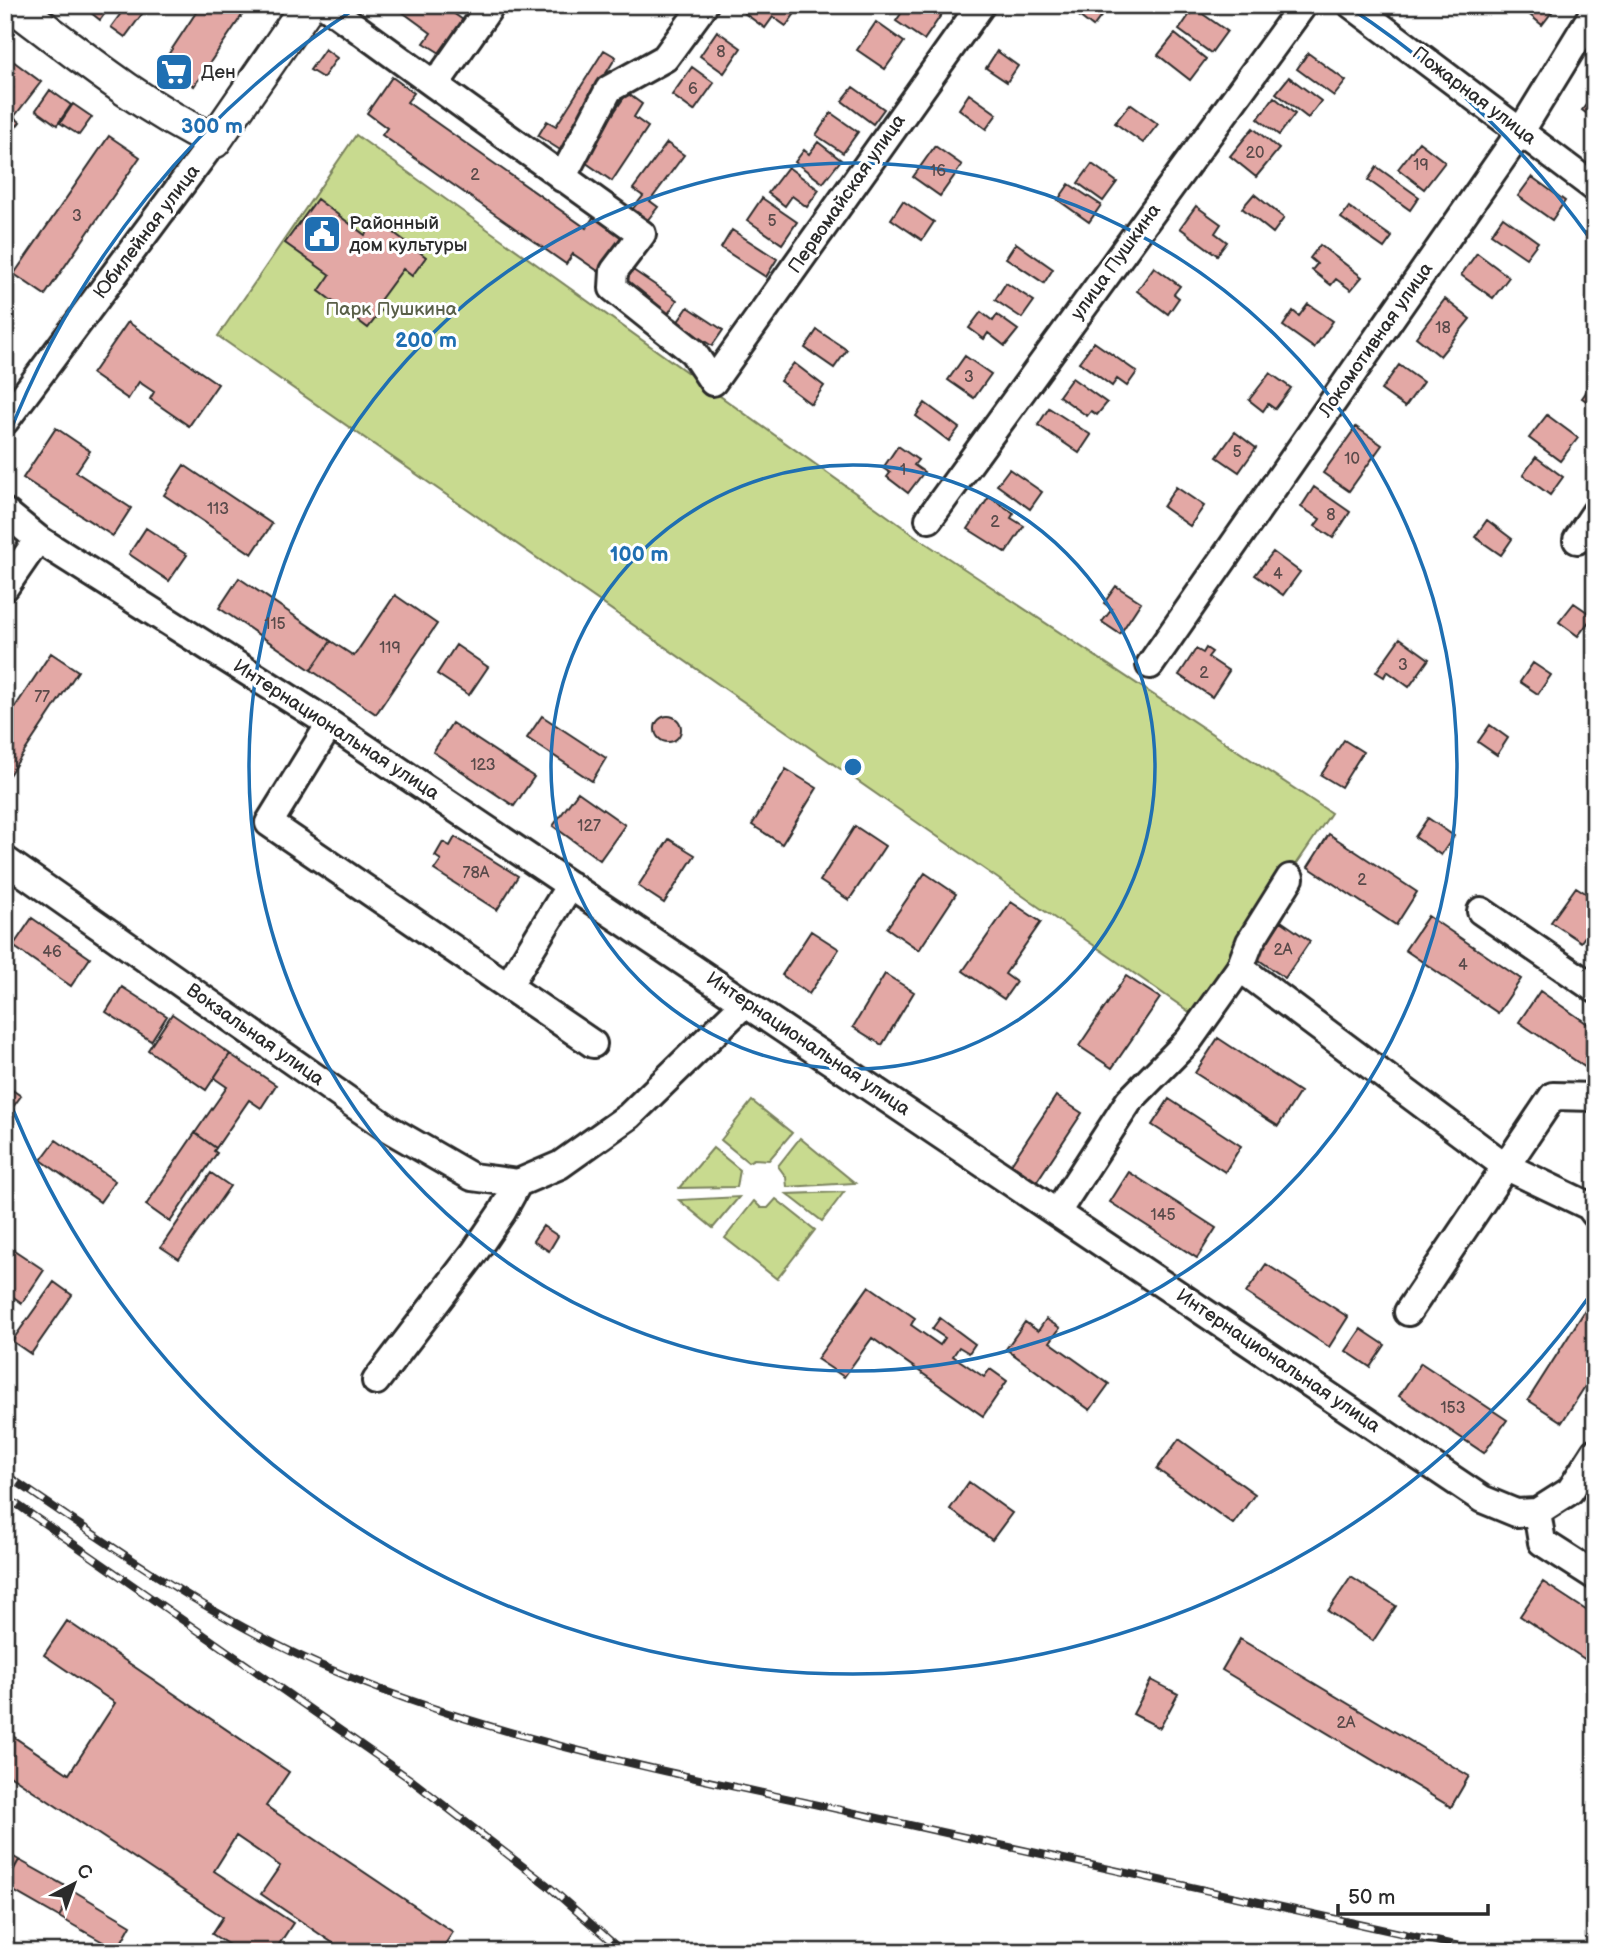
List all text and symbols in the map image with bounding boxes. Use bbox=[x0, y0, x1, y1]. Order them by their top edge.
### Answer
street label: Пожарная улица bbox=[1408, 42, 1540, 150]
house number: 8 bbox=[716, 43, 726, 62]
supermarket icon: Ден bbox=[153, 51, 195, 93]
place label: Ден bbox=[201, 61, 236, 84]
house number: 6 bbox=[688, 80, 698, 99]
street label: Первомайская улица bbox=[783, 110, 911, 278]
text: 300 m bbox=[181, 114, 243, 139]
house number: 20 bbox=[1246, 144, 1264, 163]
house number: 19 bbox=[1413, 156, 1429, 175]
street label: Юбилейная улица bbox=[89, 160, 205, 304]
house number: 16 bbox=[930, 162, 946, 181]
house number: 2 bbox=[470, 166, 480, 185]
street label: улица Пушкина bbox=[1066, 199, 1166, 325]
house number: 3 bbox=[72, 207, 82, 226]
place label: Районный дом культуры bbox=[349, 212, 467, 257]
house number: 5 bbox=[767, 212, 777, 231]
public building icon: Районный дом культуры bbox=[301, 213, 343, 255]
street label: Локомотивная улица bbox=[1313, 258, 1438, 423]
park label: Парк Пушкина bbox=[325, 298, 457, 321]
house number: 18 bbox=[1435, 319, 1451, 338]
text: 200 m bbox=[395, 328, 457, 353]
house number: 3 bbox=[964, 368, 974, 387]
house number: 5 bbox=[1232, 443, 1242, 462]
house number: 10 bbox=[1344, 450, 1360, 469]
house number: 1 bbox=[900, 461, 906, 480]
house number: 113 bbox=[207, 500, 229, 519]
house number: 8 bbox=[1326, 506, 1336, 525]
house number: 2 bbox=[990, 513, 1000, 532]
text: 100 m bbox=[610, 542, 668, 567]
house number: 4 bbox=[1273, 565, 1283, 584]
house number: 115 bbox=[264, 615, 286, 634]
house number: 119 bbox=[379, 639, 401, 658]
street label: Интернациональная улица bbox=[229, 655, 443, 805]
house number: 3 bbox=[1398, 656, 1408, 675]
house number: 2 bbox=[1199, 664, 1209, 683]
house number: 77 bbox=[34, 688, 50, 707]
centre of rings bbox=[841, 755, 865, 779]
house number: 123 bbox=[470, 756, 496, 775]
house number: 127 bbox=[577, 817, 601, 836]
house number: 78А bbox=[463, 864, 490, 883]
house number: 2 bbox=[1357, 871, 1367, 890]
house number: 2А bbox=[1273, 941, 1293, 960]
house number: 46 bbox=[42, 943, 62, 962]
house number: 4 bbox=[1458, 956, 1468, 975]
street label: Интернациональная улица bbox=[702, 967, 914, 1121]
street label: Вокзальная улица bbox=[182, 979, 328, 1091]
house number: 145 bbox=[1150, 1206, 1176, 1225]
street label: Интернациональная улица bbox=[1172, 1284, 1384, 1438]
house number: 153 bbox=[1440, 1399, 1466, 1418]
house number: 2А bbox=[1336, 1714, 1356, 1733]
north arrow bbox=[38, 1848, 108, 1918]
text: С bbox=[72, 1859, 97, 1885]
scale bar bbox=[1338, 1873, 1488, 1917]
text: 50 m bbox=[1348, 1885, 1395, 1910]

